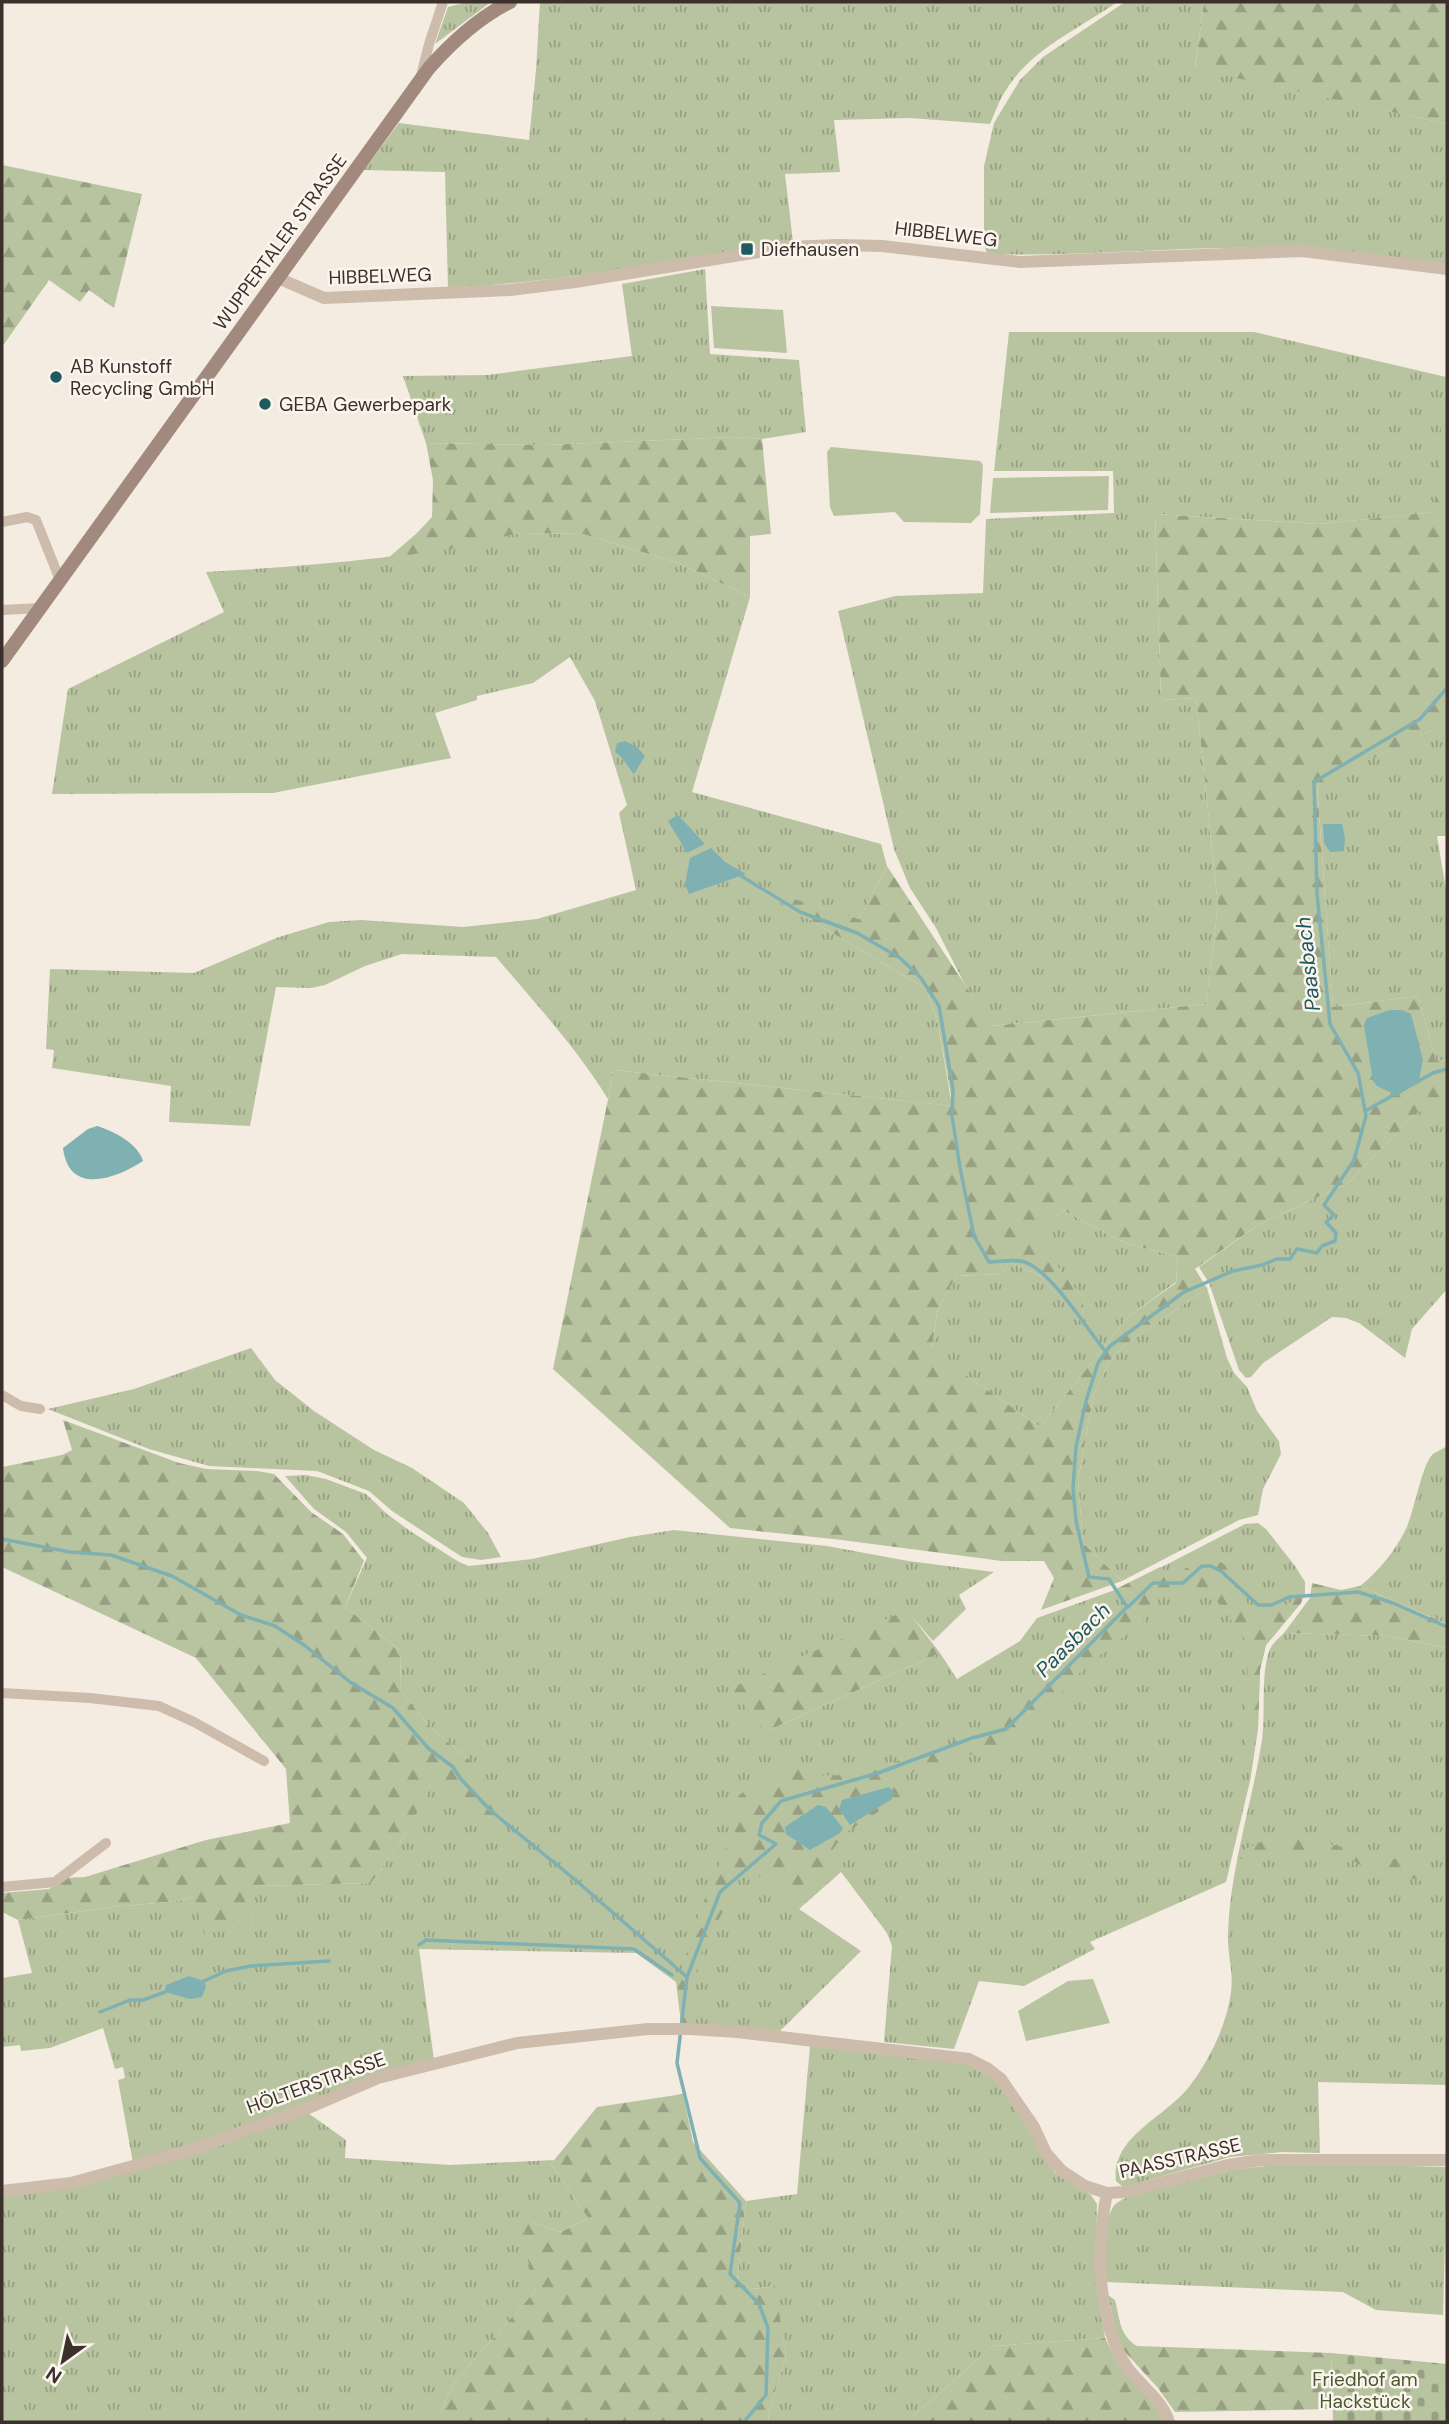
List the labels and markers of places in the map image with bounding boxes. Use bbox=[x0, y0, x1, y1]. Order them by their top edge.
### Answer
place label: Diefhausen bbox=[761, 237, 859, 262]
marker: Diefhausen bbox=[739, 241, 755, 257]
place label: AB Kunstoff Recycling GmbH bbox=[70, 354, 214, 401]
marker: AB Kunstoff Recycling GmbH bbox=[48, 369, 64, 385]
place label: GEBA Gewerbepark bbox=[279, 392, 452, 417]
marker: GEBA Gewerbepark bbox=[257, 396, 273, 412]

